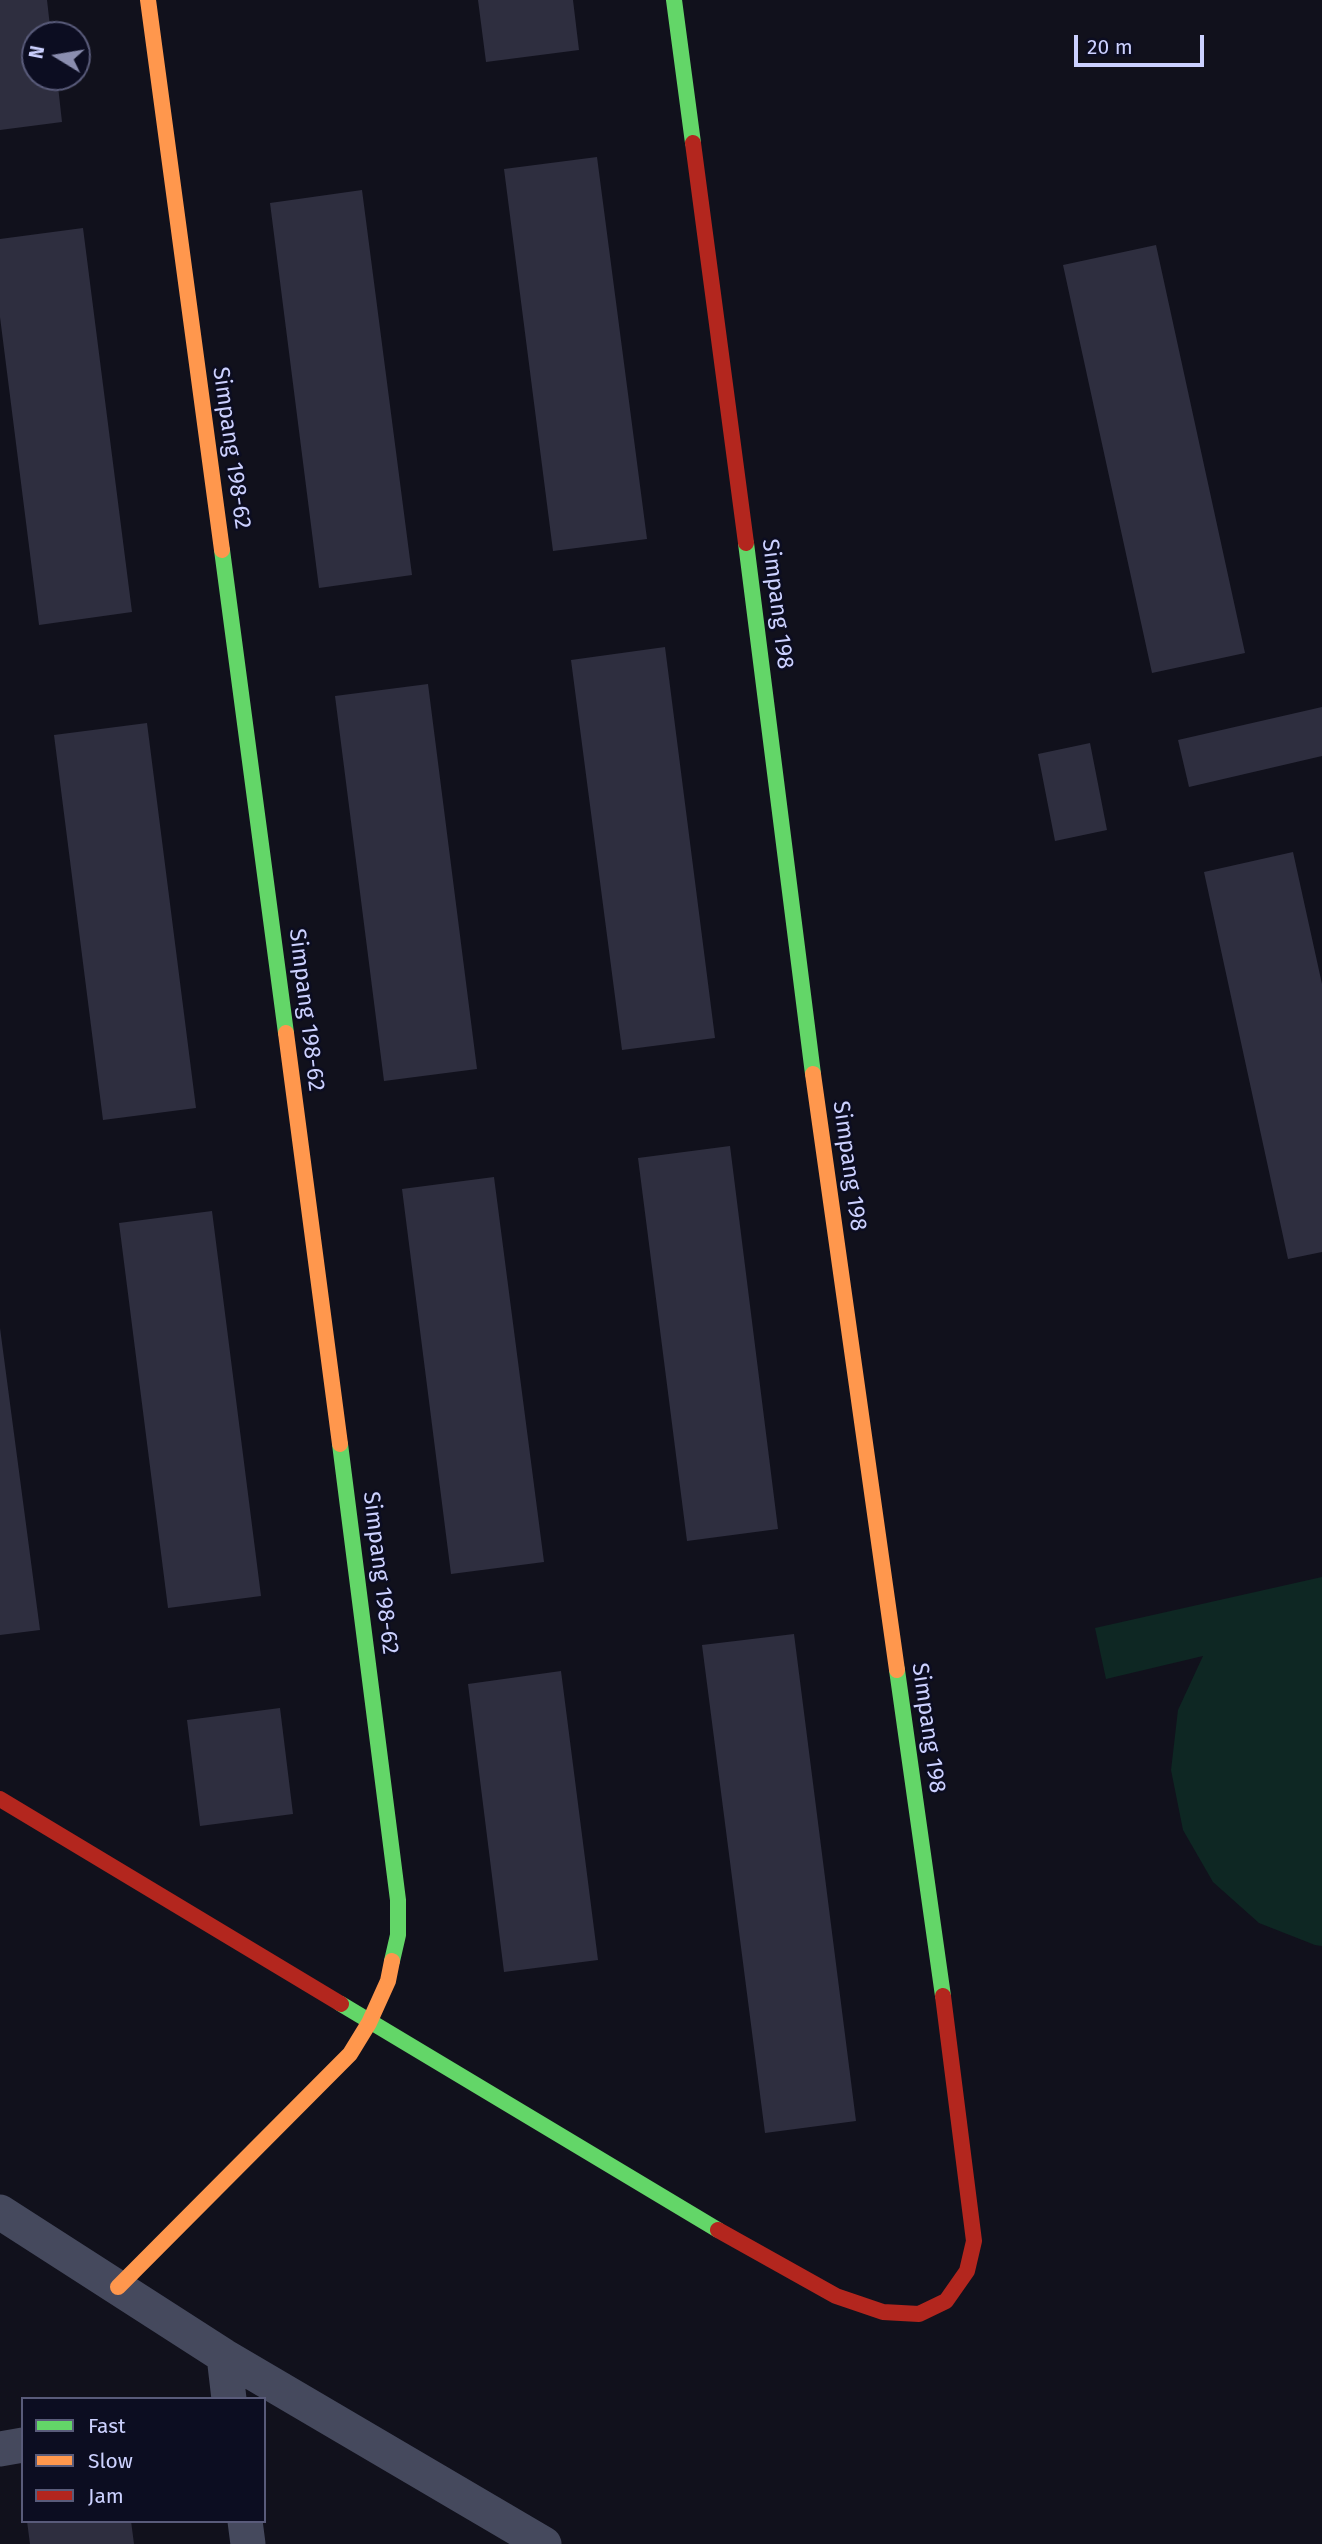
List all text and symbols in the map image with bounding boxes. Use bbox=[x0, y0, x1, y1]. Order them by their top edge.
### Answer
north arrow bbox=[21, 21, 91, 91]
scale bar bbox=[1077, 21, 1206, 65]
text: 20 m bbox=[1087, 34, 1133, 60]
text: N bbox=[24, 44, 49, 61]
street label: Simpang 198-62 bbox=[206, 365, 256, 531]
street label: Simpang 198 bbox=[755, 537, 799, 671]
street label: Simpang 198-62 bbox=[282, 927, 330, 1093]
street label: Simpang 198 bbox=[826, 1099, 872, 1233]
street label: Simpang 198-62 bbox=[356, 1490, 404, 1656]
street label: Simpang 198 bbox=[905, 1661, 951, 1795]
legend bbox=[21, 2397, 266, 2523]
text: Fast bbox=[88, 2413, 126, 2439]
text: Slow bbox=[88, 2448, 133, 2474]
text: Jam bbox=[88, 2483, 124, 2509]

